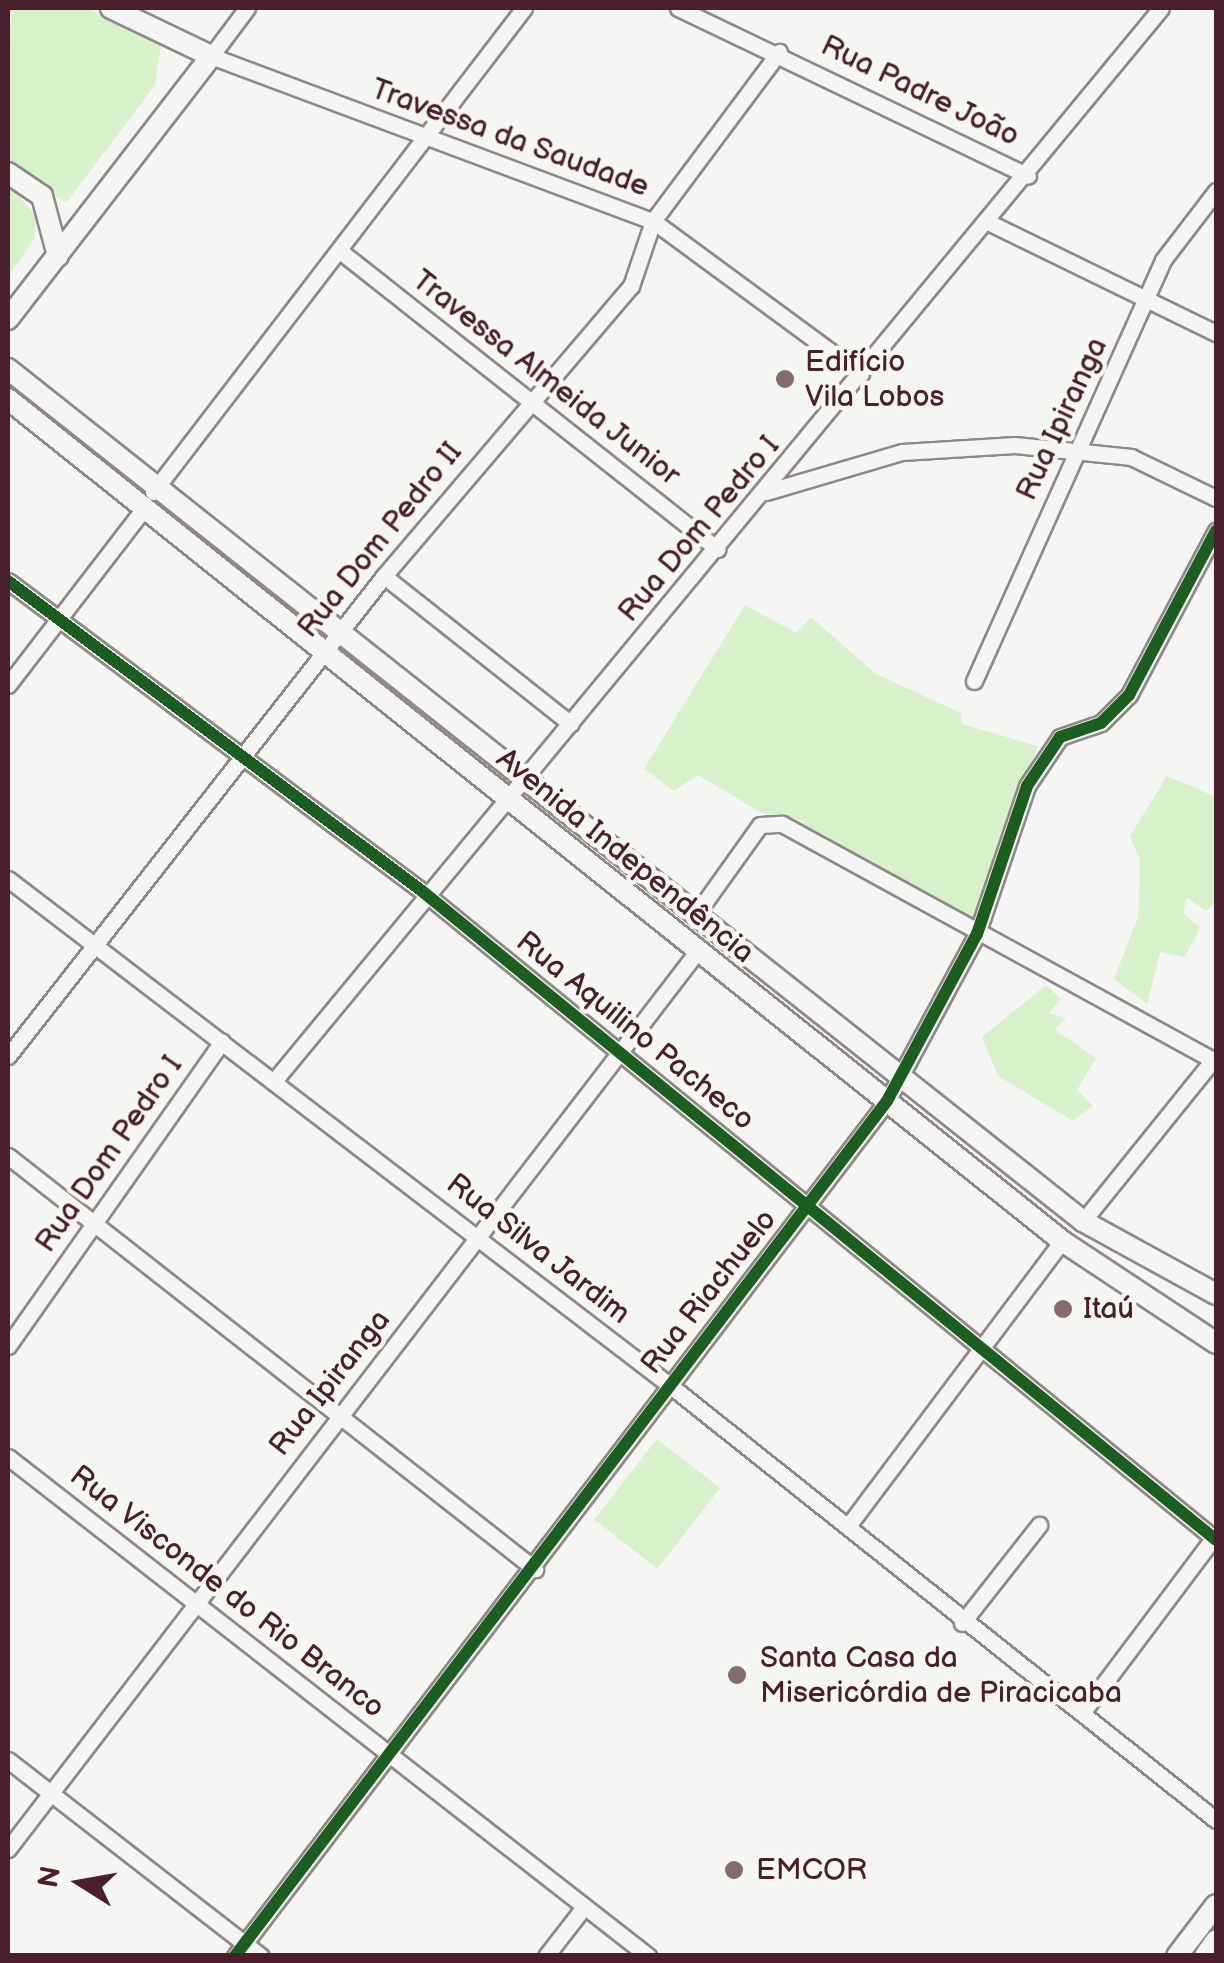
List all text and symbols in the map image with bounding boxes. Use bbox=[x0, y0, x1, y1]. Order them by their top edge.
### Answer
street label: Rua Padre João bbox=[814, 27, 1026, 155]
street label: Travessa da Saudade bbox=[366, 71, 654, 205]
street label: Travessa Almeida Junior bbox=[404, 262, 688, 494]
street label: Rua Ipiranga bbox=[1009, 332, 1115, 506]
place label: Edifício Vila Lobos bbox=[805, 344, 944, 414]
marker: Edifício Vila Lobos bbox=[774, 368, 796, 390]
street label: Rua Dom Pedro I bbox=[611, 429, 787, 629]
street label: Rua Dom Pedro II bbox=[290, 435, 470, 645]
street label: Avenida Independência bbox=[489, 741, 761, 971]
street label: Rua Aquilino Pacheco bbox=[509, 924, 761, 1138]
street label: Rua Dom Pedro I bbox=[28, 1049, 190, 1259]
street label: Rua Silva Jardim bbox=[438, 1165, 638, 1333]
street label: Rua Riachuelo bbox=[634, 1203, 784, 1381]
place label: Itaú bbox=[1083, 1291, 1134, 1327]
marker: Itaú bbox=[1052, 1298, 1074, 1320]
street label: Rua Ipiranga bbox=[262, 1303, 398, 1463]
street label: Rua Visconde do Rio Branco bbox=[62, 1458, 392, 1726]
place label: Santa Casa da Misericórdia de Piracicaba bbox=[760, 1640, 1122, 1710]
marker: Santa Casa da Misericórdia de Piracicaba bbox=[724, 1662, 750, 1688]
north arrow bbox=[30, 1833, 130, 1933]
place label: EMCOR bbox=[756, 1852, 867, 1888]
marker: EMCOR bbox=[721, 1857, 747, 1883]
text: N bbox=[32, 1864, 68, 1891]

